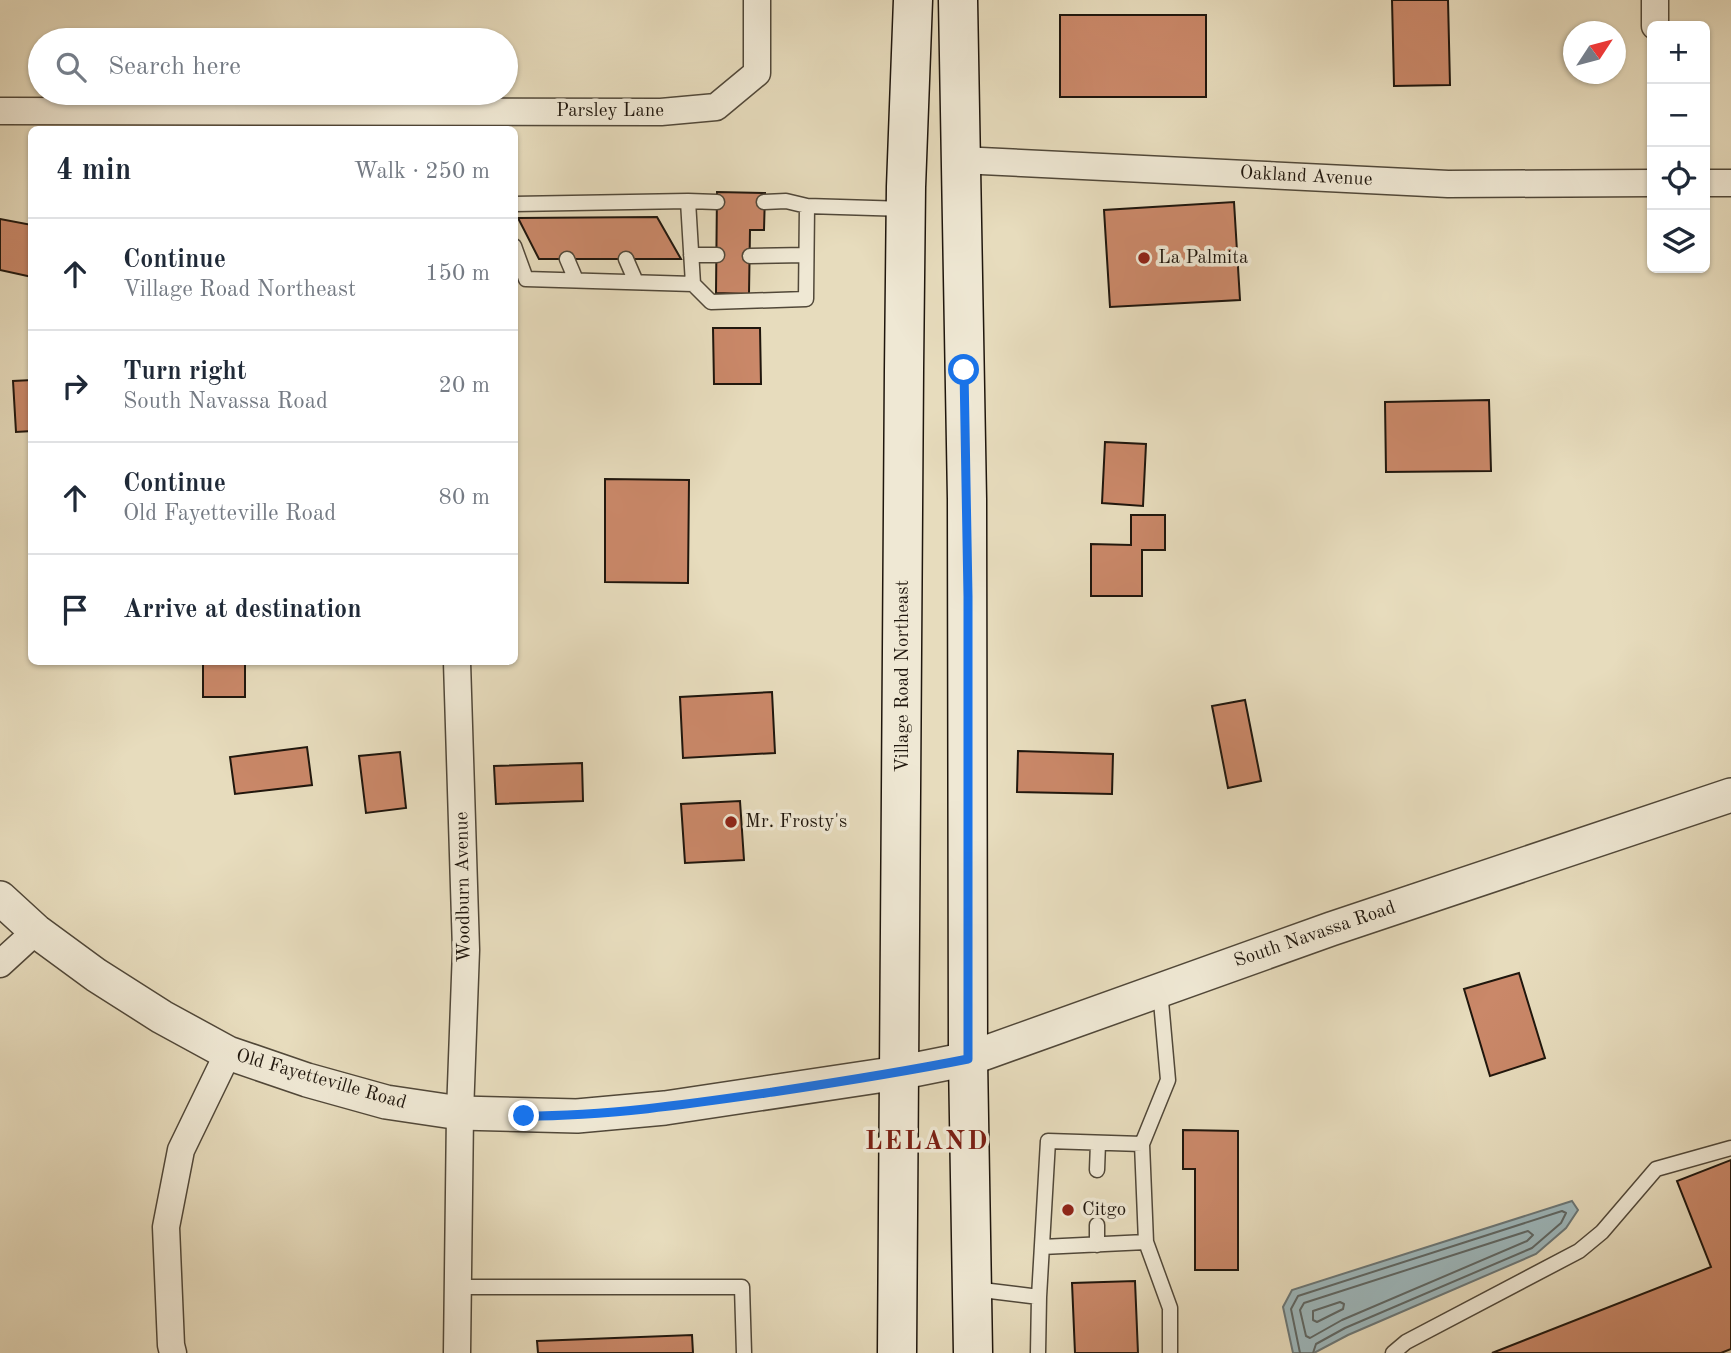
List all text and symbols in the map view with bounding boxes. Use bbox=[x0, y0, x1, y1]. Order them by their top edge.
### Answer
north arrow bbox=[1563, 21, 1626, 84]
map controls bbox=[1647, 21, 1710, 273]
button: + bbox=[1647, 21, 1710, 84]
search box bbox=[28, 28, 518, 105]
icon: search bbox=[52, 48, 90, 86]
text: Search here bbox=[108, 54, 241, 80]
button: − bbox=[1647, 84, 1710, 147]
street label: Parsley Lane bbox=[556, 102, 664, 121]
button: locate bbox=[1647, 147, 1710, 210]
text: 4 min bbox=[56, 156, 131, 186]
text: Walk · 250 m bbox=[354, 160, 490, 183]
street label: Oakland Avenue bbox=[1239, 164, 1373, 190]
button: layers bbox=[1647, 210, 1710, 273]
text: Continue bbox=[123, 247, 226, 273]
place label: La Palmita bbox=[1158, 249, 1249, 268]
marker: La Palmita bbox=[1136, 250, 1152, 266]
icon: ahead bbox=[56, 255, 94, 293]
text: 150 m bbox=[425, 262, 490, 285]
text: Village Road Northeast bbox=[123, 278, 356, 301]
route start bbox=[948, 354, 979, 385]
text: Turn right bbox=[123, 359, 246, 385]
icon: right bbox=[56, 367, 94, 405]
text: 20 m bbox=[439, 374, 490, 397]
text: South Navassa Road bbox=[123, 390, 328, 413]
text: Continue bbox=[123, 471, 226, 497]
icon: ahead bbox=[56, 479, 94, 517]
text: 80 m bbox=[439, 486, 490, 509]
text: Old Fayetteville Road bbox=[123, 502, 336, 525]
street label: Village Road Northeast bbox=[894, 580, 913, 772]
icon: arrive bbox=[56, 591, 94, 629]
text: Arrive at destination bbox=[123, 597, 362, 623]
street label: Woodburn Avenue bbox=[453, 811, 475, 963]
place label: Mr. Frosty's bbox=[745, 813, 847, 832]
marker: Mr. Frosty's bbox=[723, 814, 739, 830]
street label: South Navassa Road bbox=[1232, 898, 1398, 972]
street label: Old Fayetteville Road bbox=[234, 1047, 408, 1113]
route end bbox=[508, 1100, 539, 1131]
district label: LELAND bbox=[865, 1129, 989, 1155]
place label: Citgo bbox=[1082, 1201, 1126, 1220]
marker: Citgo bbox=[1060, 1202, 1076, 1218]

